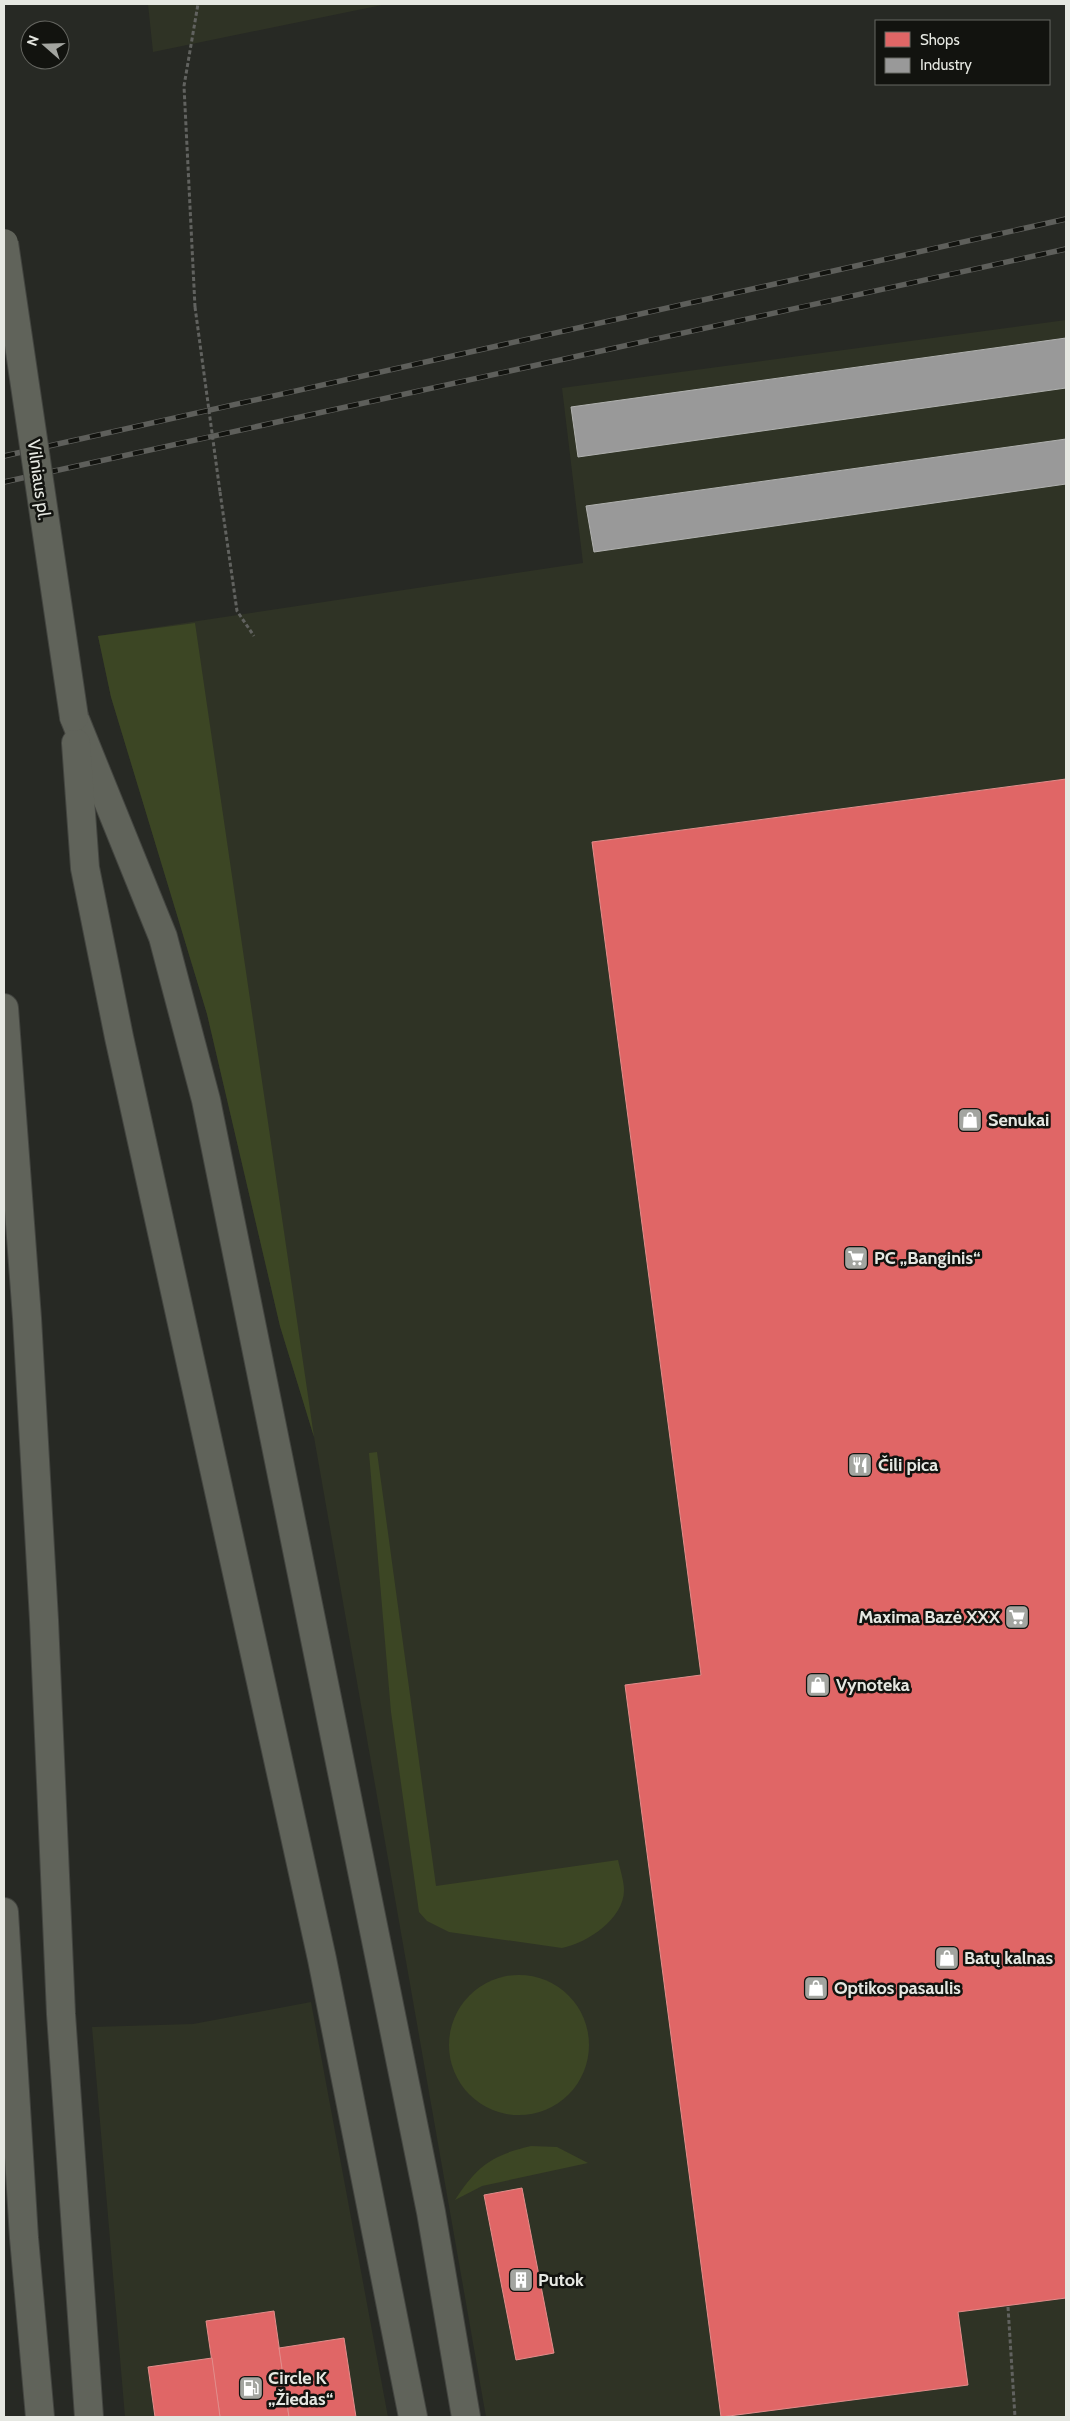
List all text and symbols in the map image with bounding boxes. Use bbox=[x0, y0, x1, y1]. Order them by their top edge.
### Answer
north arrow bbox=[20, 20, 70, 70]
legend bbox=[875, 20, 1050, 85]
text: Shops bbox=[920, 31, 960, 49]
text: N bbox=[23, 33, 43, 48]
text: Industry bbox=[920, 56, 972, 74]
street label: Vilniaus pl. bbox=[22, 438, 56, 522]
shop icon: Senukai bbox=[957, 1107, 983, 1133]
place label: Senukai bbox=[988, 1109, 1049, 1131]
supermarket icon: PC „Banginis“ bbox=[843, 1245, 869, 1271]
place label: PC „Banginis“ bbox=[874, 1247, 981, 1269]
restaurant icon: Čili pica bbox=[847, 1452, 873, 1478]
place label: Čili pica bbox=[878, 1454, 938, 1476]
supermarket icon: Maxima Bazė XXX bbox=[1004, 1604, 1030, 1630]
place label: Maxima Bazė XXX bbox=[858, 1606, 1001, 1628]
shop icon: Vynoteka bbox=[805, 1672, 831, 1698]
place label: Vynoteka bbox=[836, 1674, 910, 1696]
shop icon: Batų kalnas bbox=[934, 1945, 960, 1971]
place label: Batų kalnas bbox=[964, 1947, 1054, 1969]
shop icon: Optikos pasaulis bbox=[803, 1975, 829, 2001]
place label: Optikos pasaulis bbox=[834, 1977, 961, 1999]
building icon: Putok bbox=[508, 2267, 534, 2293]
place label: Putok bbox=[538, 2269, 584, 2291]
place label: Circle K „Žiedas“ bbox=[268, 2367, 333, 2410]
fuel station icon: Circle K „Žiedas“ bbox=[238, 2375, 264, 2401]

